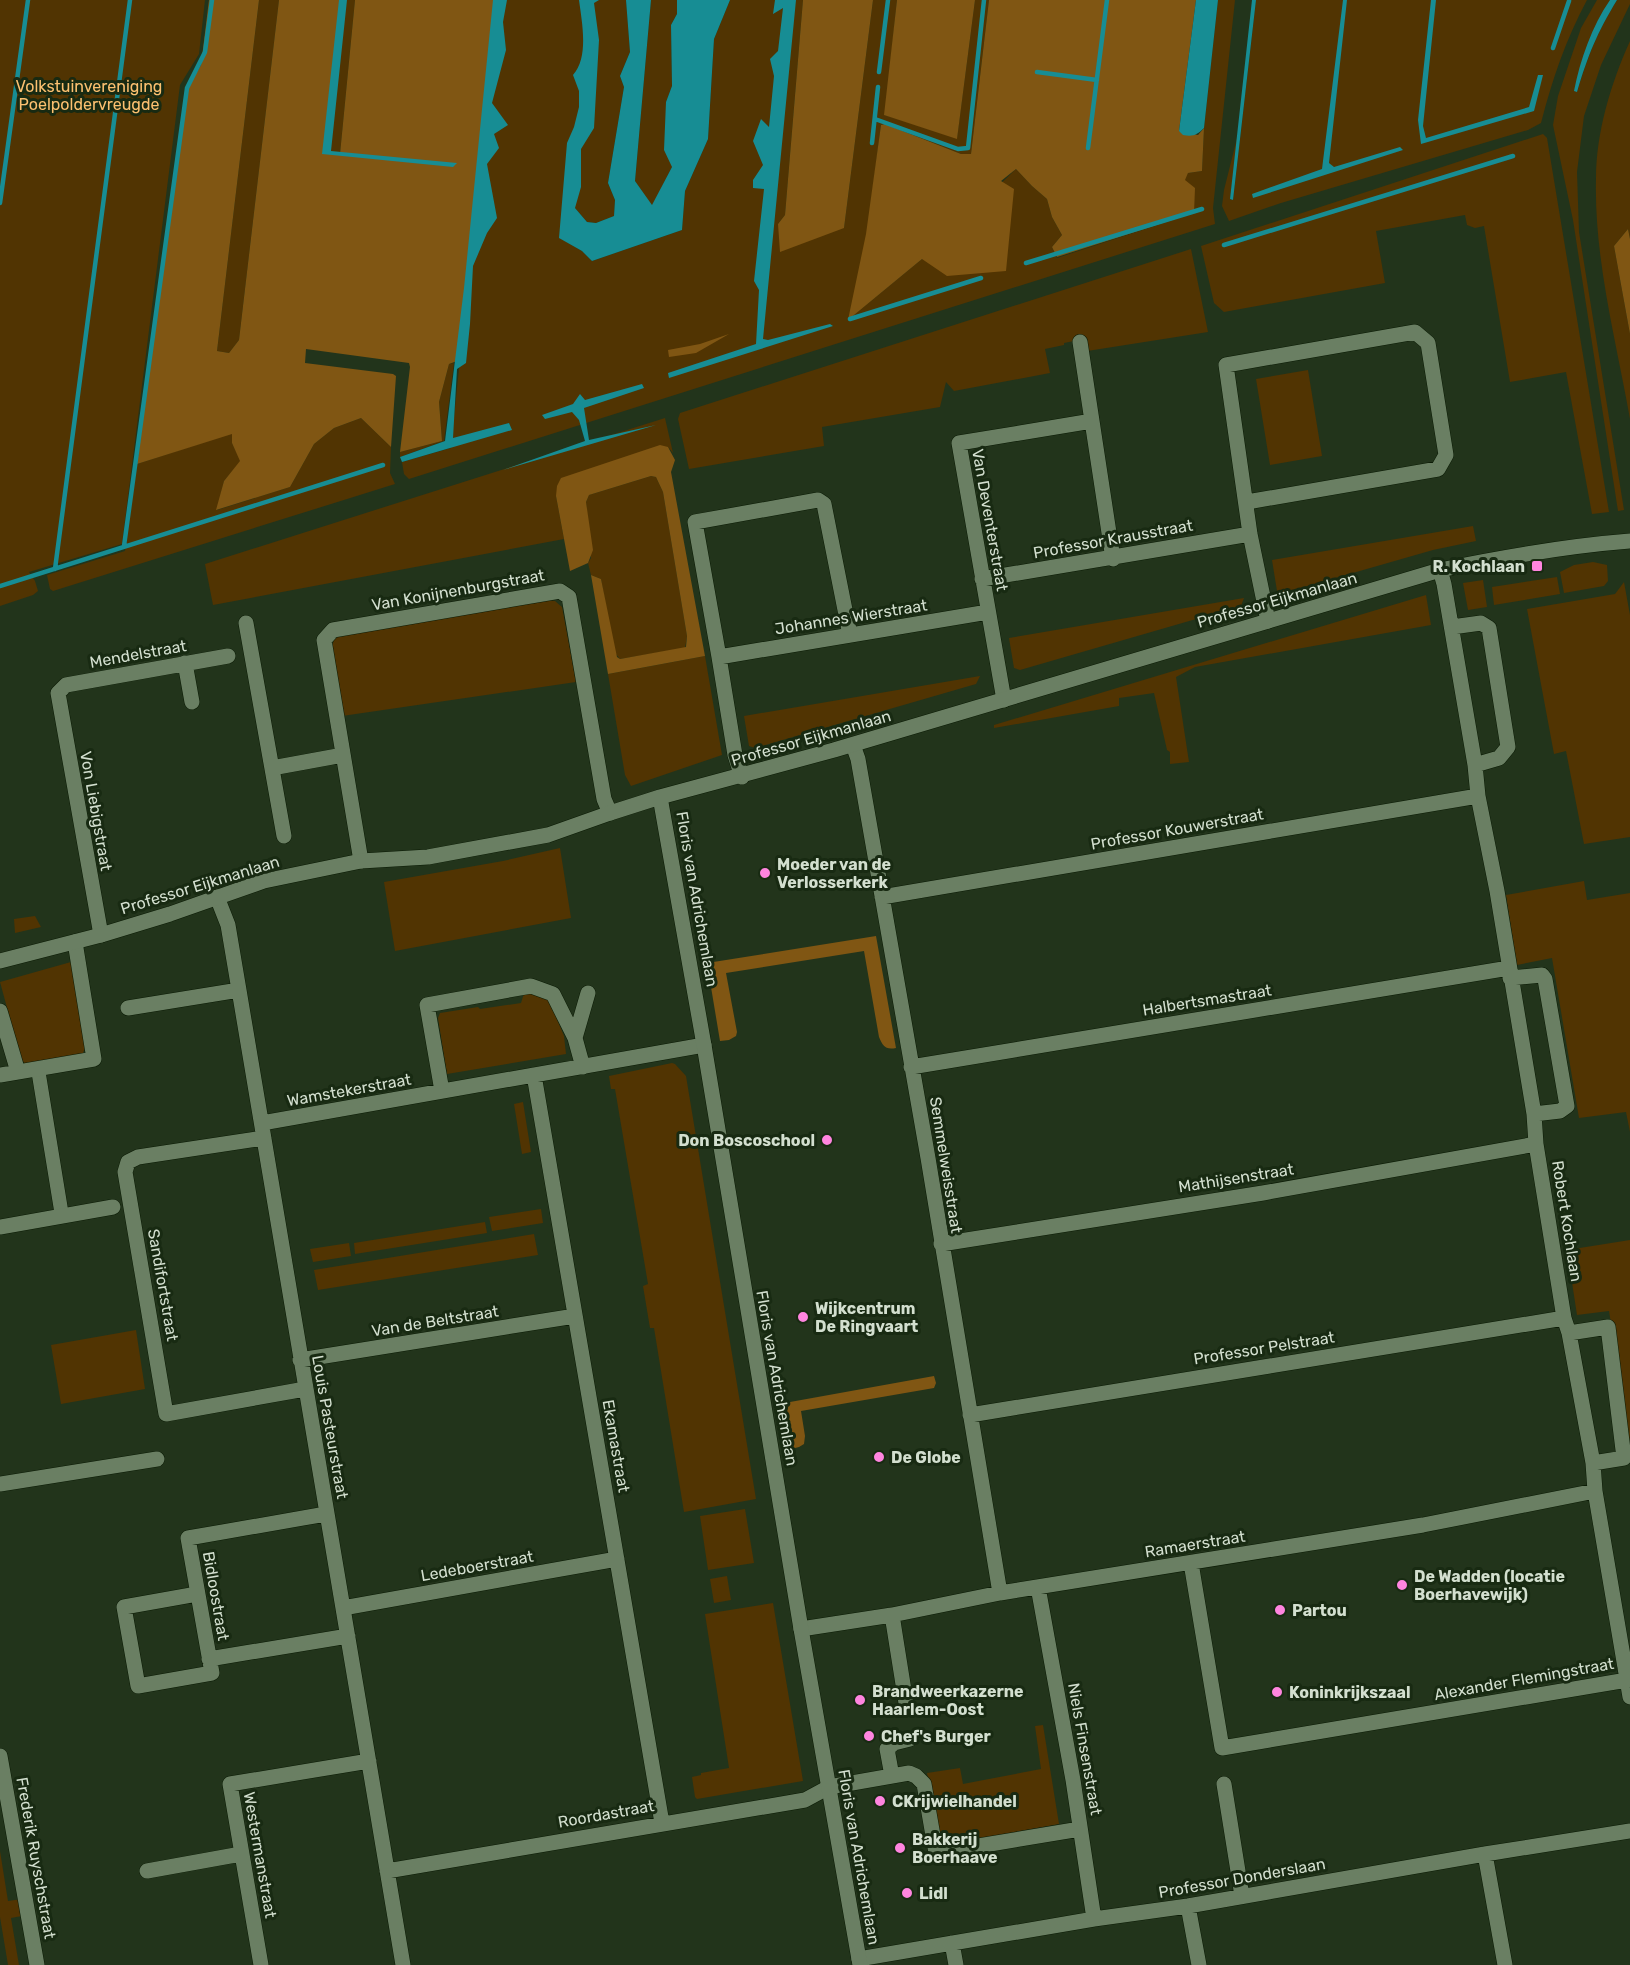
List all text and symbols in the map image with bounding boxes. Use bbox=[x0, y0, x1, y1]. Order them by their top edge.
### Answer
park label: Volkstuinvereniging Poelpoldervreugde bbox=[16, 77, 162, 114]
street label: Van Deventerstraat bbox=[968, 447, 1012, 593]
street label: Professor Krausstraat bbox=[1032, 516, 1194, 562]
place label: R. Kochlaan bbox=[1432, 557, 1525, 576]
marker: R. Kochlaan bbox=[1530, 559, 1544, 573]
street label: Van Konijnenburgstraat bbox=[370, 565, 546, 615]
street label: Professor Eijkmanlaan bbox=[1195, 568, 1359, 632]
street label: Johannes Wierstraat bbox=[773, 596, 929, 638]
street label: Mendelstraat bbox=[88, 636, 188, 672]
street label: Professor Eijkmanlaan bbox=[729, 706, 893, 770]
street label: Von Liebigstraat bbox=[76, 750, 116, 872]
street label: Professor Kouwerstraat bbox=[1089, 804, 1265, 854]
street label: Floris van Adrichemlaan bbox=[672, 810, 722, 988]
street label: Professor Eijkmanlaan bbox=[118, 852, 282, 918]
place label: Moeder van de Verlosserkerk bbox=[777, 855, 891, 892]
marker: Moeder van de Verlosserkerk bbox=[758, 866, 772, 880]
street label: Halbertsmastraat bbox=[1141, 980, 1273, 1020]
street label: Wamstekerstraat bbox=[285, 1070, 413, 1110]
street label: Semmelweisstraat bbox=[926, 1095, 966, 1235]
place label: Don Boscoschool bbox=[678, 1131, 815, 1150]
marker: Don Boscoschool bbox=[820, 1133, 834, 1147]
street label: Robert Kochlaan bbox=[1548, 1159, 1586, 1283]
street label: Mathijsenstraat bbox=[1177, 1160, 1295, 1196]
street label: Sandifortstraat bbox=[144, 1227, 182, 1343]
street label: Floris van Adrichemlaan bbox=[752, 1289, 802, 1467]
place label: Wijkcentrum De Ringvaart bbox=[815, 1299, 919, 1336]
street label: Van de Beltstraat bbox=[370, 1302, 500, 1340]
marker: Wijkcentrum De Ringvaart bbox=[796, 1310, 810, 1324]
street label: Professor Pelstraat bbox=[1192, 1327, 1336, 1369]
street label: Louis Pasteurstraat bbox=[308, 1354, 352, 1500]
street label: Ekamastraat bbox=[598, 1398, 634, 1494]
place label: De Globe bbox=[891, 1448, 961, 1467]
marker: De Globe bbox=[872, 1450, 886, 1464]
street label: Ramaerstraat bbox=[1143, 1527, 1247, 1561]
street label: Ledeboerstraat bbox=[419, 1547, 535, 1585]
street label: Bidloostraat bbox=[199, 1550, 233, 1642]
place label: De Wadden (locatie Boerhavewijk) bbox=[1414, 1567, 1565, 1604]
marker: De Wadden (locatie Boerhavewijk) bbox=[1395, 1578, 1409, 1592]
place label: Partou bbox=[1292, 1601, 1347, 1620]
marker: Partou bbox=[1273, 1603, 1287, 1617]
street label: Alexander Flemingstraat bbox=[1433, 1654, 1615, 1704]
street label: Niels Finsenstraat bbox=[1064, 1681, 1106, 1817]
place label: Brandweerkazerne Haarlem-Oost bbox=[872, 1682, 1024, 1719]
place label: Koninkrijkszaal bbox=[1289, 1683, 1410, 1702]
marker: Koninkrijkszaal bbox=[1270, 1685, 1284, 1699]
marker: Brandweerkazerne Haarlem-Oost bbox=[853, 1693, 867, 1707]
place label: Chef's Burger bbox=[881, 1727, 991, 1746]
marker: Chef's Burger bbox=[862, 1729, 876, 1743]
street label: Floris van Adrichemlaan bbox=[834, 1768, 884, 1946]
street label: Frederik Ruyschstraat bbox=[12, 1776, 60, 1940]
street label: Westermanstraat bbox=[240, 1790, 280, 1920]
place label: CKrijwielhandel bbox=[892, 1792, 1017, 1811]
marker: CKrijwielhandel bbox=[873, 1794, 887, 1808]
street label: Roordastraat bbox=[556, 1796, 656, 1832]
place label: Bakkerij Boerhaave bbox=[912, 1830, 998, 1867]
marker: Bakkerij Boerhaave bbox=[893, 1841, 907, 1855]
street label: Professor Donderslaan bbox=[1157, 1854, 1327, 1902]
place label: Lidl bbox=[919, 1884, 948, 1903]
marker: Lidl bbox=[900, 1886, 914, 1900]

